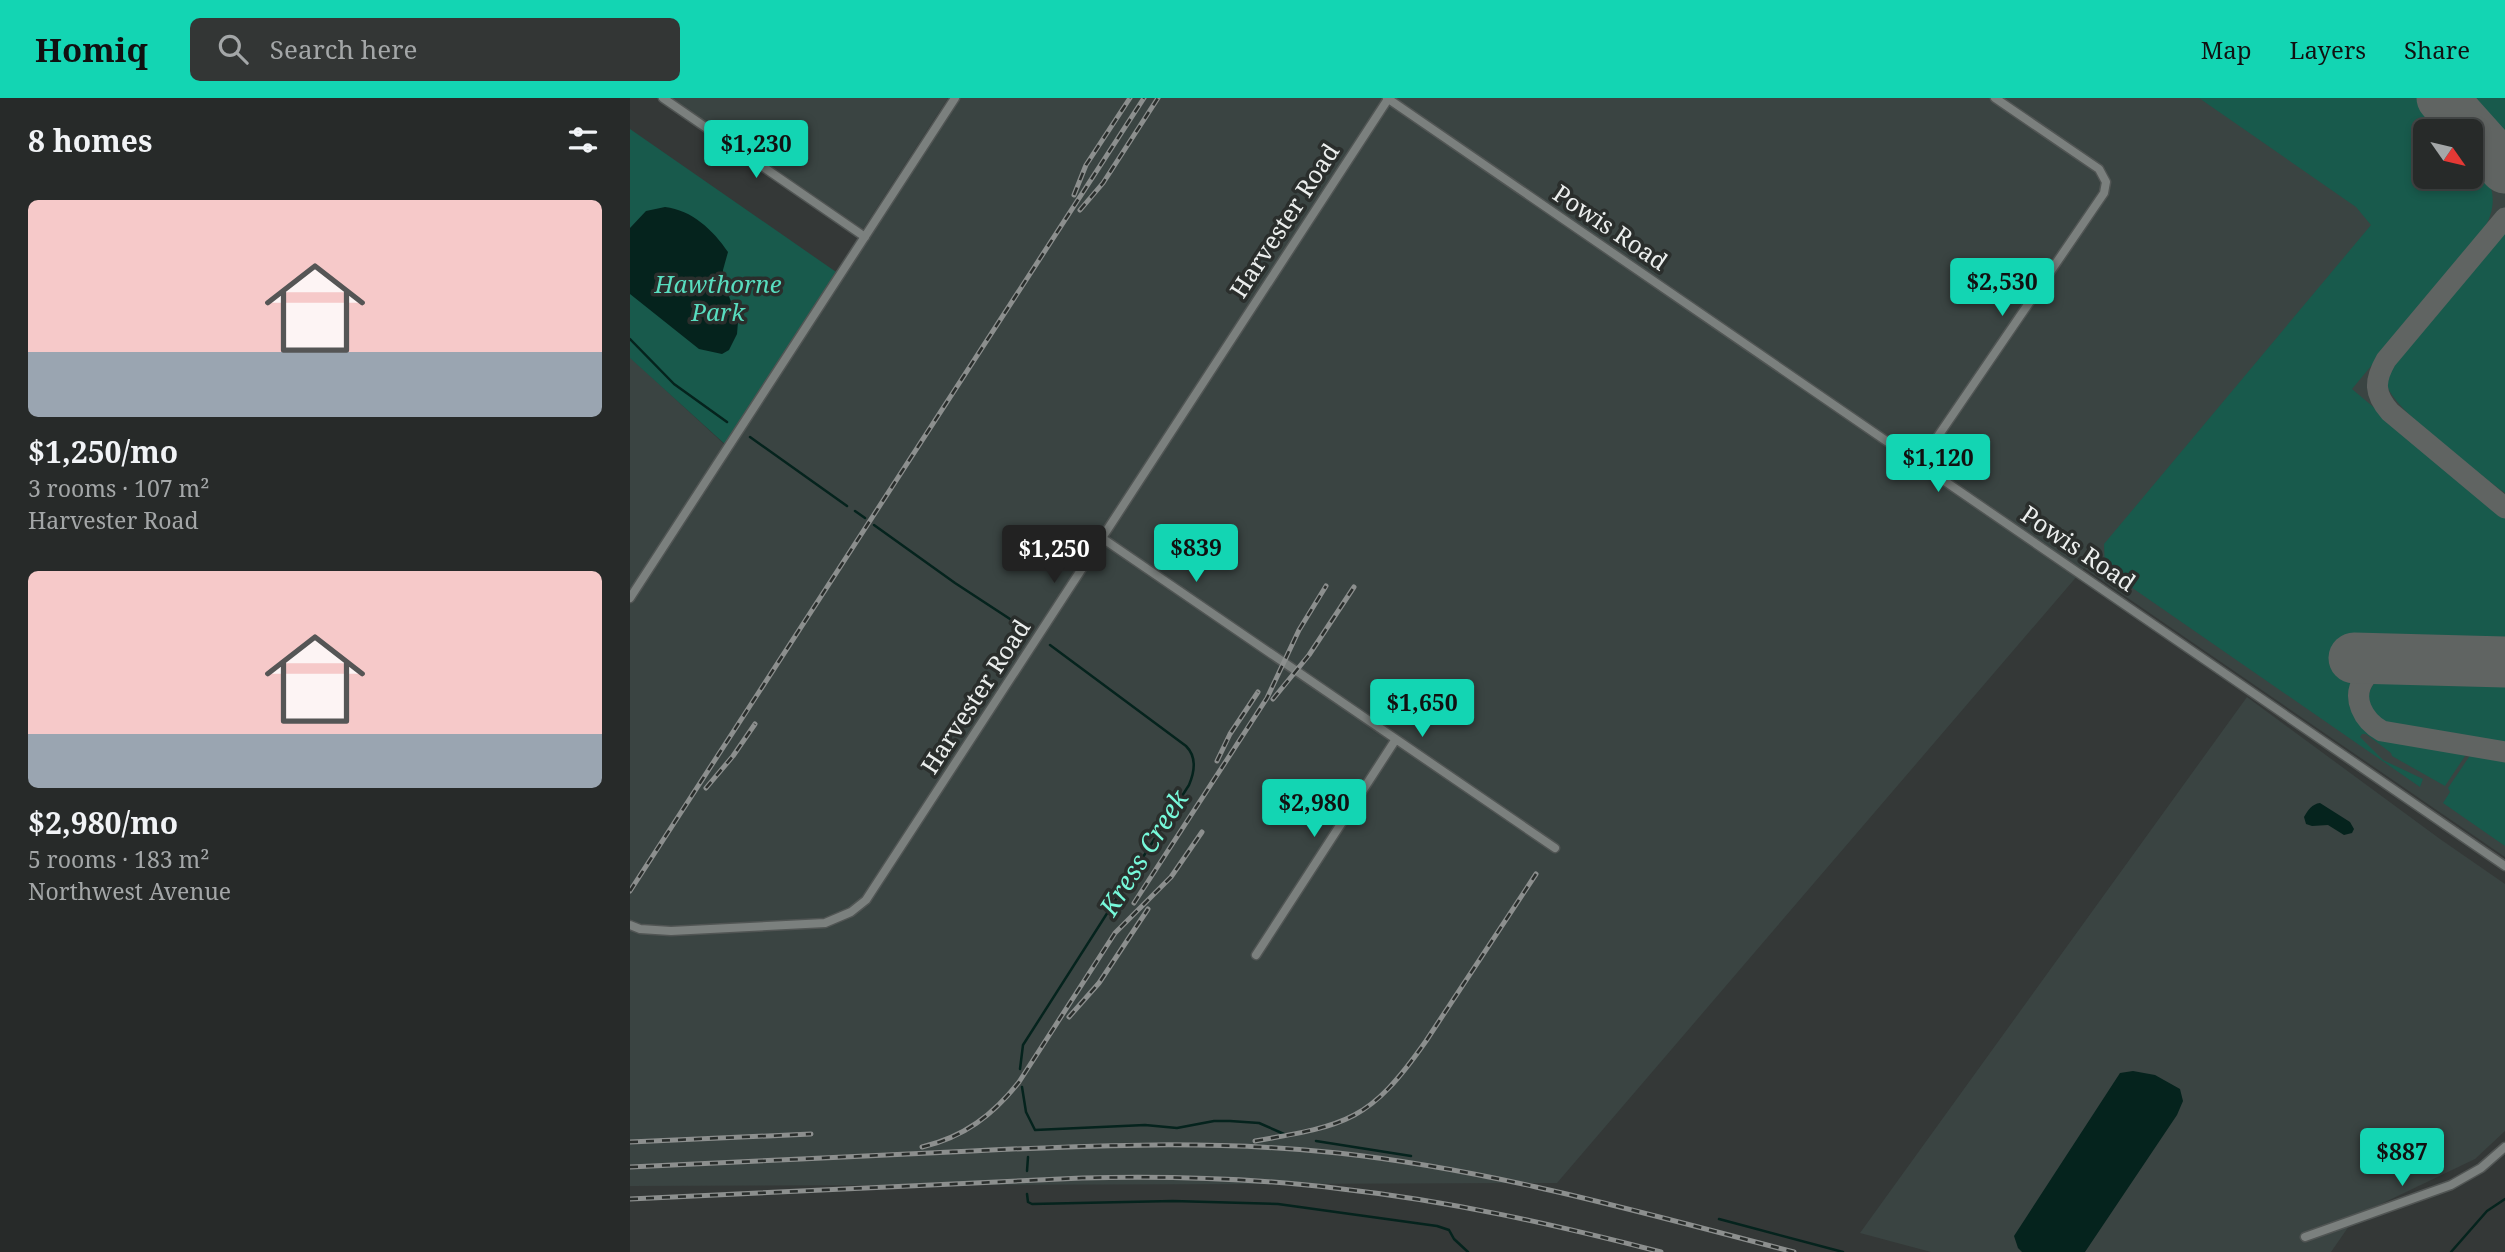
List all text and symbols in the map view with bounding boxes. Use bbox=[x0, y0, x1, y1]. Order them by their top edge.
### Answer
search box bbox=[190, 18, 680, 81]
text: Homiq bbox=[35, 27, 148, 72]
icon: search bbox=[214, 30, 252, 68]
text: Search here bbox=[270, 31, 417, 67]
text: Map bbox=[2201, 33, 2252, 66]
text: Layers bbox=[2290, 33, 2366, 66]
text: Share bbox=[2404, 33, 2470, 66]
north arrow bbox=[2413, 119, 2483, 189]
map controls bbox=[2413, 119, 2483, 189]
text: 8 homes bbox=[28, 120, 152, 161]
pin: $1,230 bbox=[699, 120, 813, 180]
icon: filters bbox=[564, 121, 602, 159]
text: $1,230 bbox=[720, 127, 792, 159]
street label: Harvester Road bbox=[1221, 136, 1346, 304]
street label: Powis Road bbox=[1547, 176, 1675, 277]
icon: home bbox=[252, 245, 378, 371]
pin: $2,530 bbox=[1945, 258, 2059, 318]
text: $2,530 bbox=[1966, 265, 2038, 297]
park label: Hawthorne Park bbox=[653, 267, 782, 328]
text: $1,250/mo bbox=[28, 431, 178, 472]
pin: $1,120 bbox=[1881, 434, 1995, 494]
text: $1,120 bbox=[1902, 441, 1974, 473]
text: 3 rooms · 107 m² bbox=[28, 472, 210, 504]
street label: Powis Road bbox=[2015, 497, 2143, 598]
text: Harvester Road bbox=[28, 504, 199, 536]
pin: $839 bbox=[1155, 524, 1237, 584]
pin: $1,250 bbox=[997, 526, 1111, 585]
text: $839 bbox=[1170, 531, 1222, 563]
text: $1,250 bbox=[1018, 532, 1090, 564]
street label: Harvester Road bbox=[912, 612, 1037, 780]
icon: home bbox=[252, 616, 378, 742]
pin: $1,650 bbox=[1365, 680, 1479, 739]
text: $1,650 bbox=[1386, 686, 1458, 718]
pin: $2,980 bbox=[1257, 780, 1371, 839]
water label: Kress Creek bbox=[1090, 782, 1197, 923]
text: $2,980 bbox=[1278, 786, 1350, 818]
text: $2,980/mo bbox=[28, 802, 178, 843]
text: 5 rooms · 183 m² bbox=[28, 843, 210, 875]
text: Northwest Avenue bbox=[28, 875, 231, 907]
pin: $887 bbox=[2361, 1128, 2443, 1188]
text: $887 bbox=[2376, 1135, 2428, 1167]

